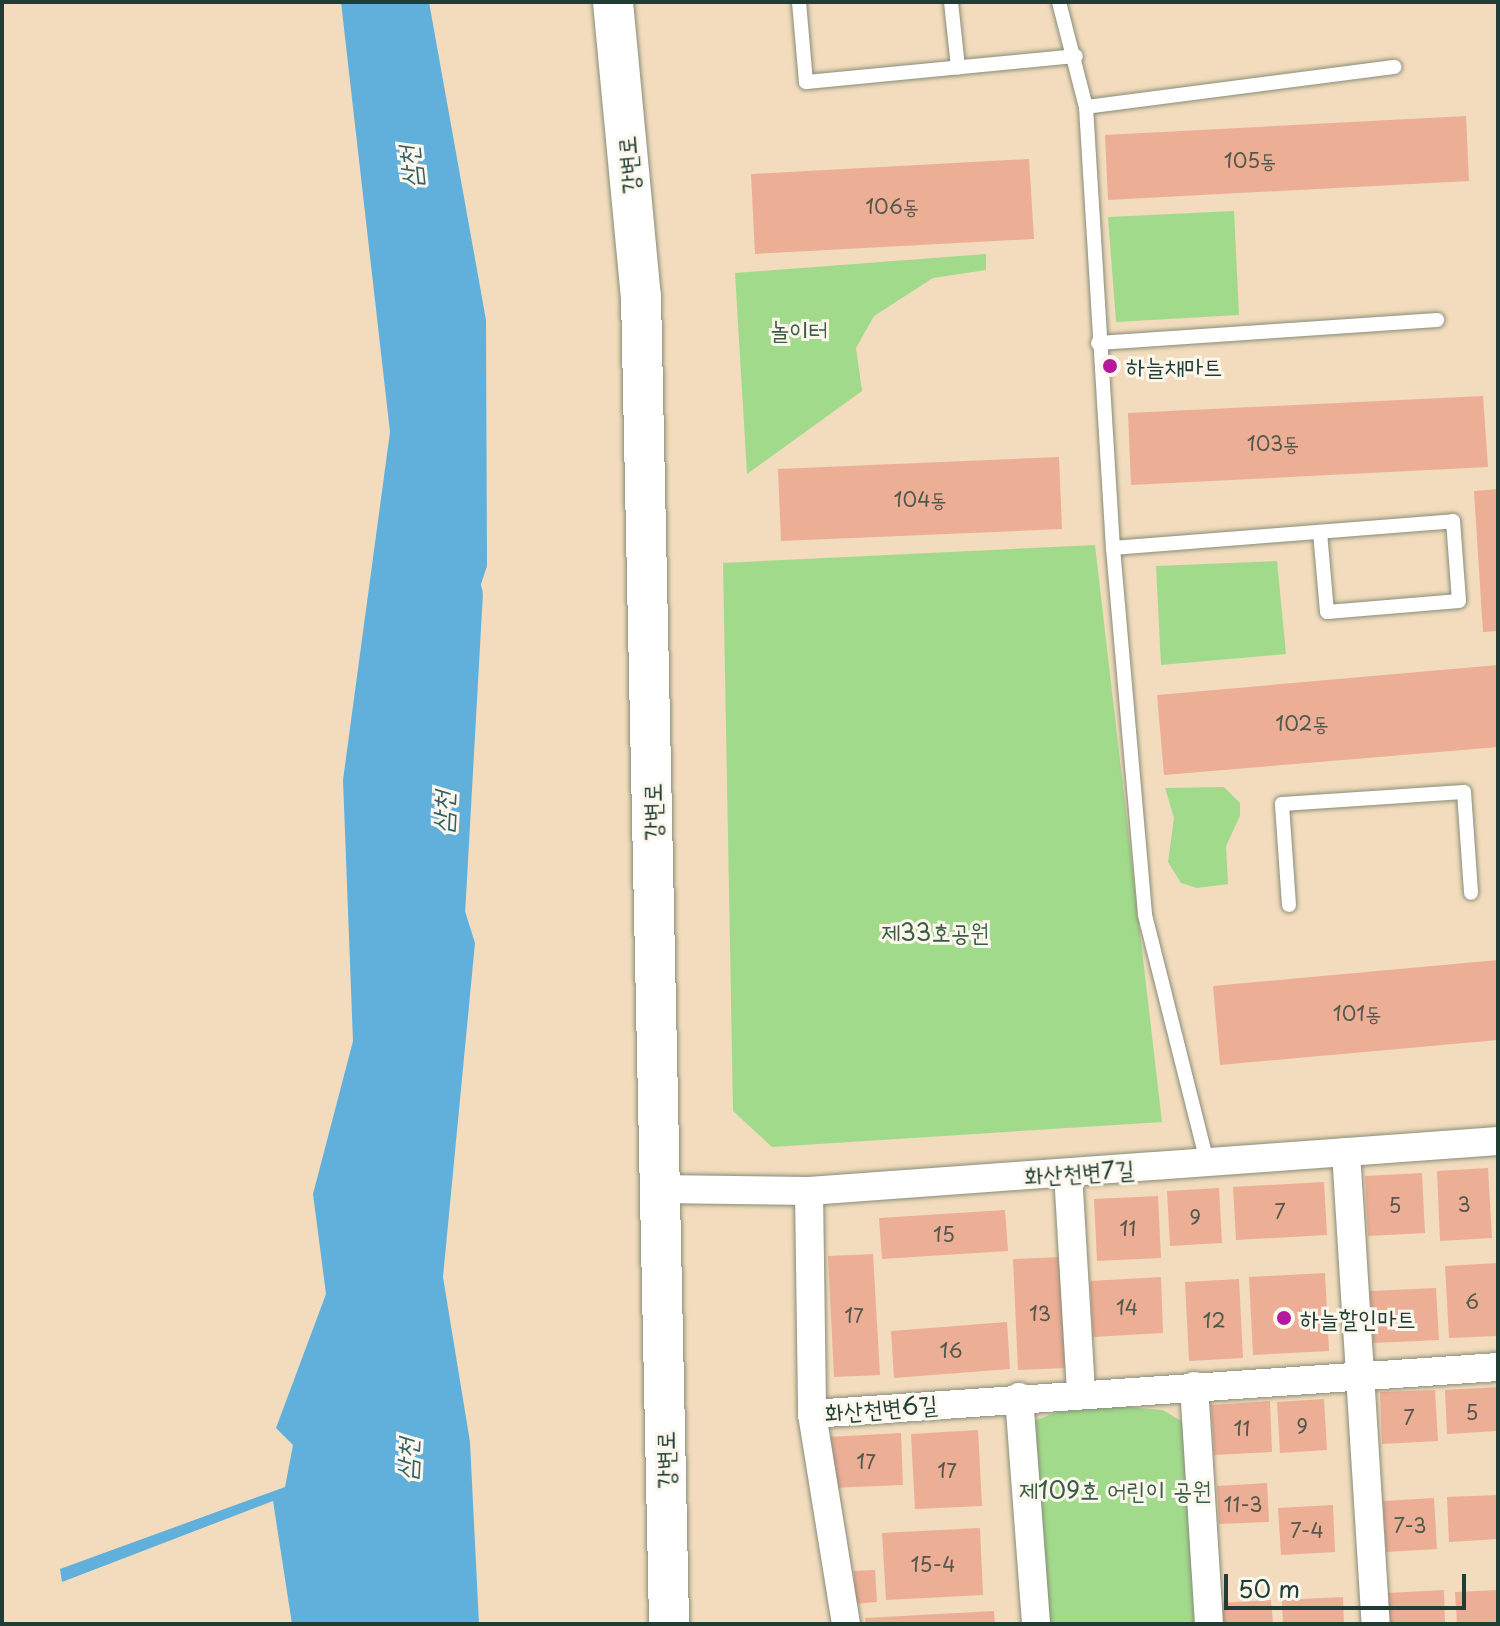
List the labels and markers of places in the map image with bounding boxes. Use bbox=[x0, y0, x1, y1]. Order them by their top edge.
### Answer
place label: 하늘채마트 bbox=[1126, 352, 1223, 380]
marker: 하늘채마트 bbox=[1101, 357, 1119, 375]
place label: 하늘할인마트 bbox=[1300, 1304, 1416, 1332]
marker: 하늘할인마트 bbox=[1275, 1309, 1293, 1327]

